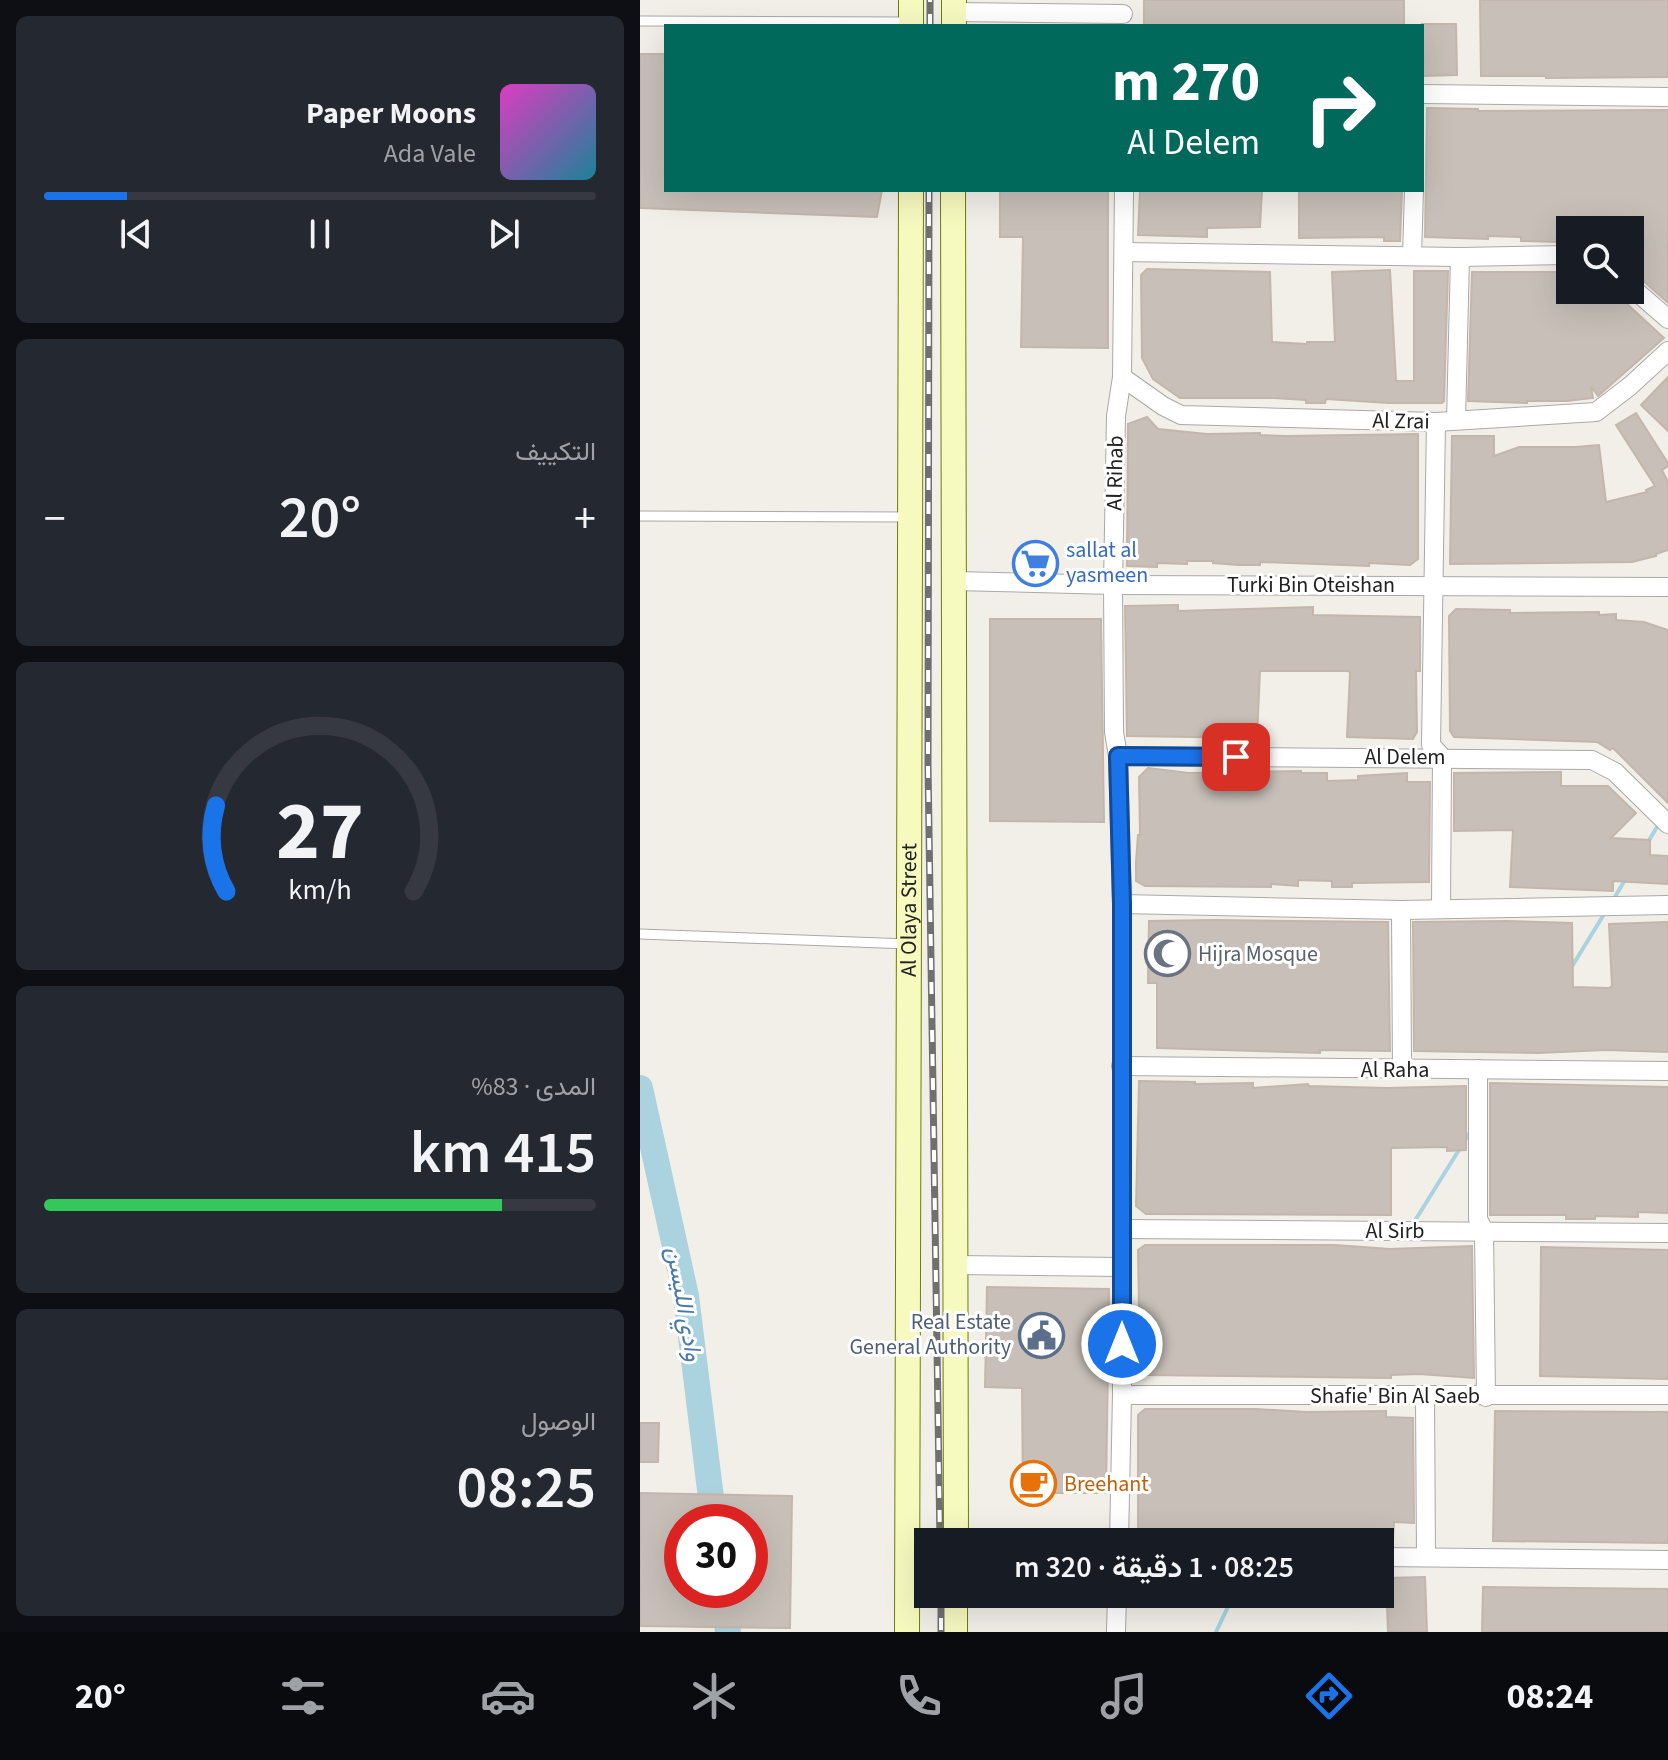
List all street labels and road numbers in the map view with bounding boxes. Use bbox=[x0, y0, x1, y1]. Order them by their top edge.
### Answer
street label: Al Zrai bbox=[1372, 405, 1430, 437]
street label: Al Rihab bbox=[1098, 435, 1132, 511]
street label: Turki Bin Oteishan bbox=[1227, 569, 1395, 601]
street label: Al Delem bbox=[1364, 741, 1446, 773]
street label: Al Olaya Street bbox=[893, 842, 925, 977]
street label: Al Raha bbox=[1361, 1054, 1429, 1086]
street label: Al Sirb bbox=[1366, 1215, 1424, 1247]
street label: Shafie' Bin Al Saeb bbox=[1310, 1380, 1480, 1412]

